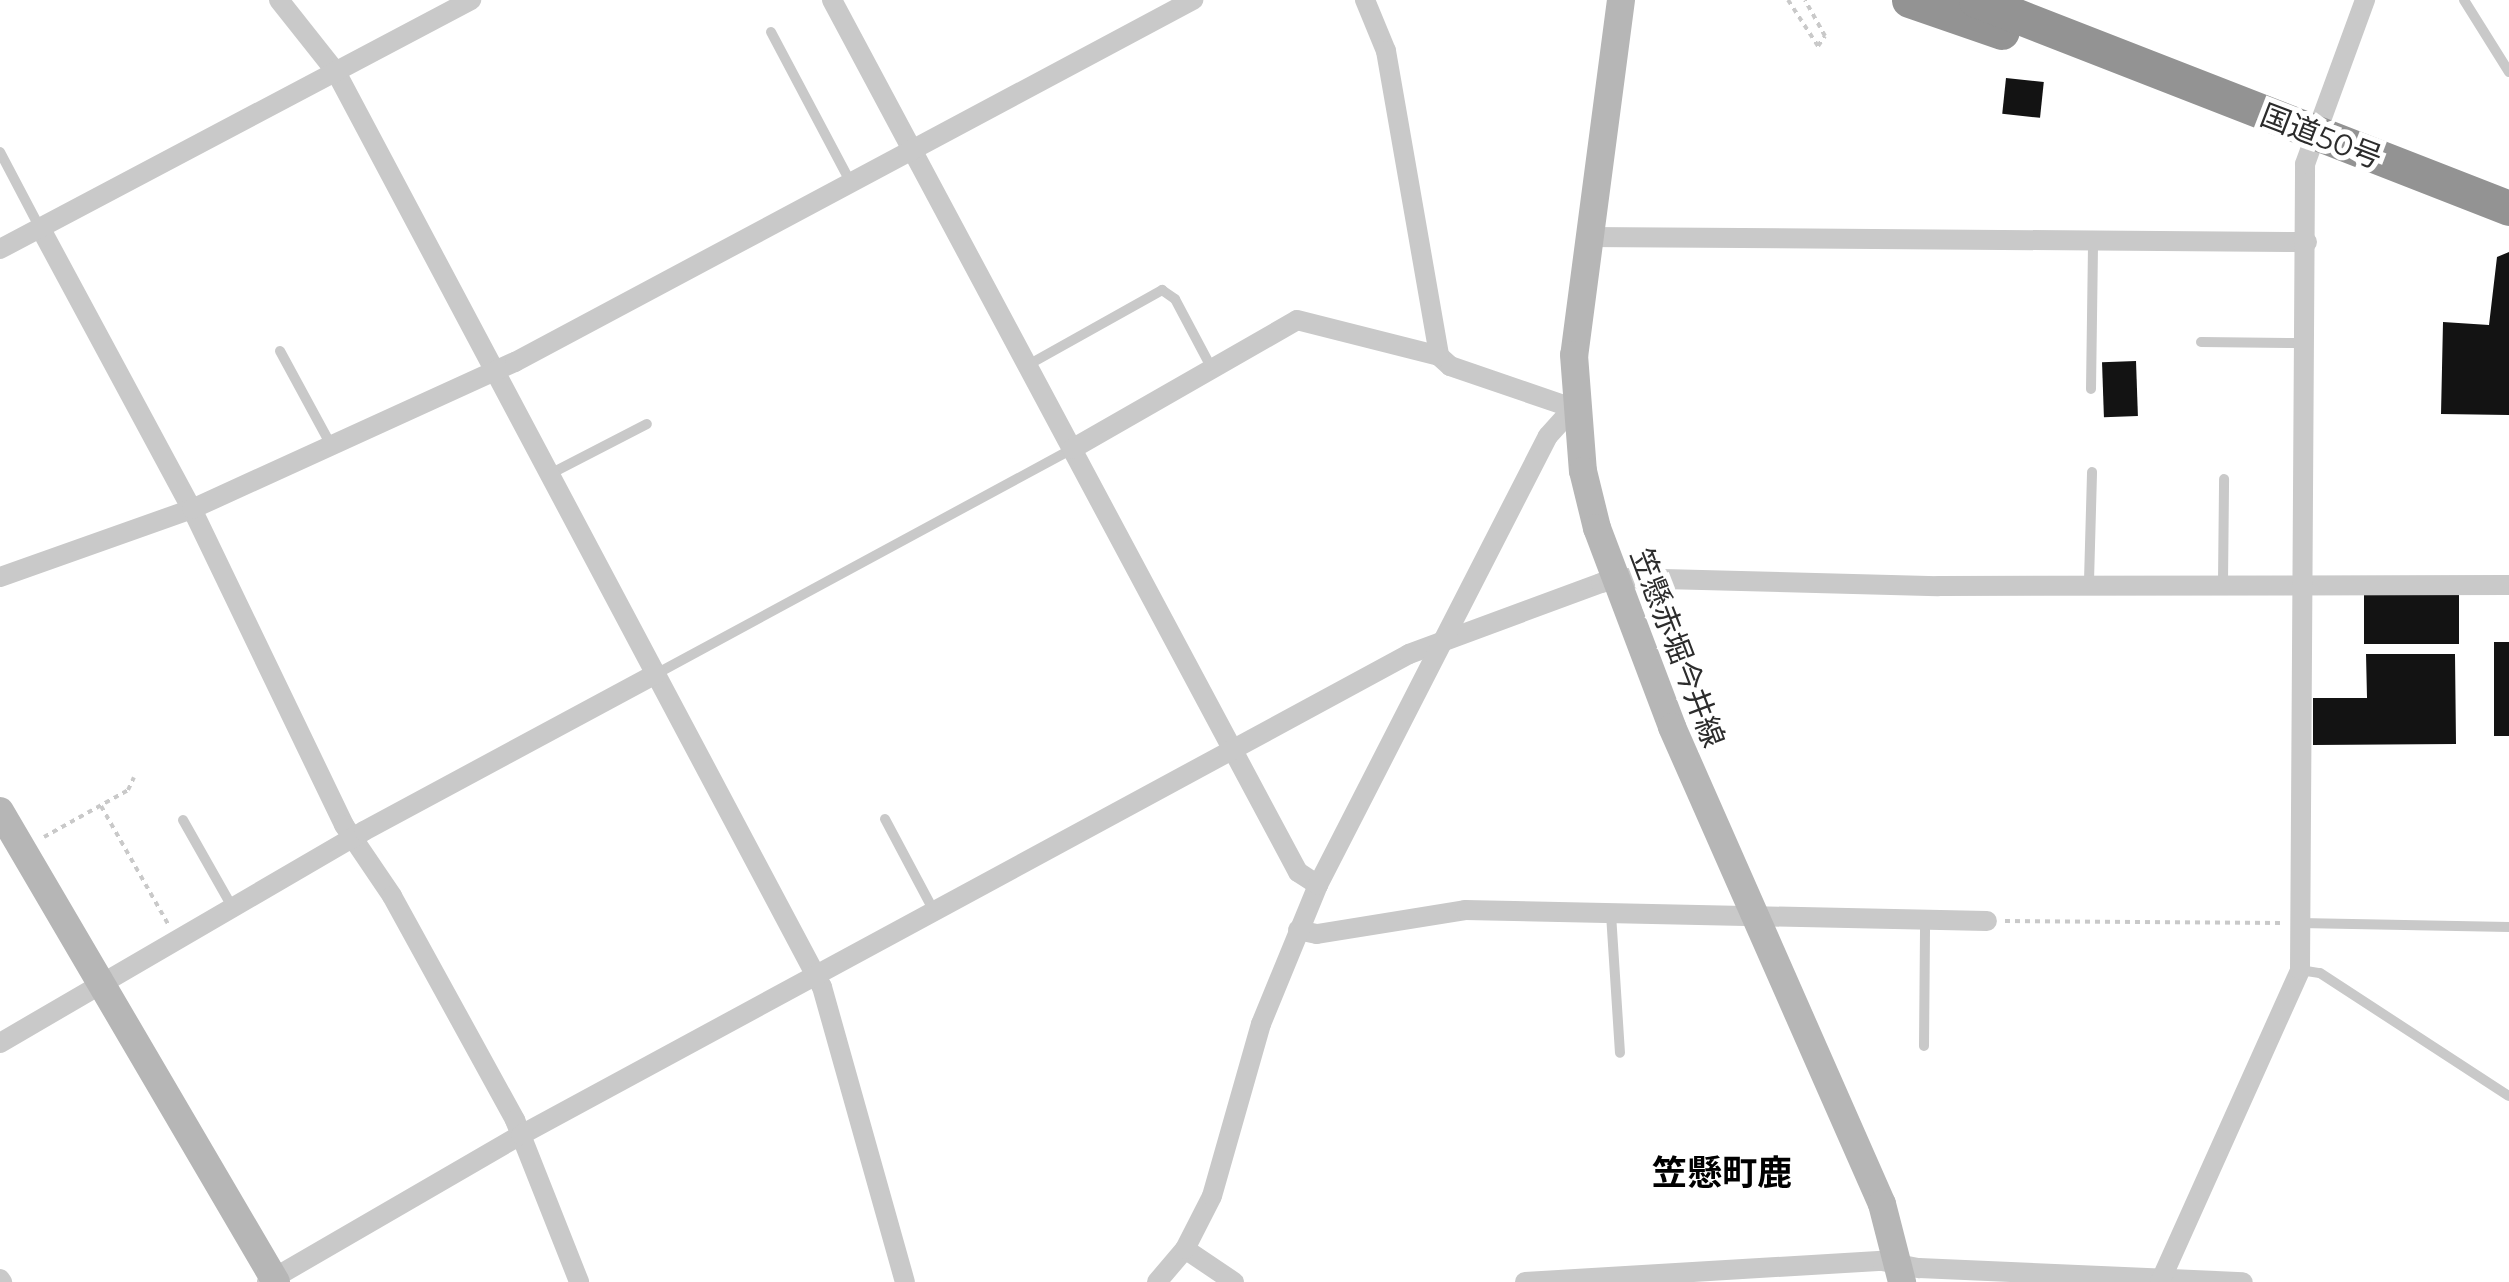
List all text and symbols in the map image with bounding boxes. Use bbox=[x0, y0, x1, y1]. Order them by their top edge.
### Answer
street label: 国道50号 bbox=[2255, 97, 2387, 177]
street label: 笠懸赤堀今井線 bbox=[1623, 544, 1731, 752]
district label: 笠懸町鹿 bbox=[1652, 1152, 1792, 1194]

